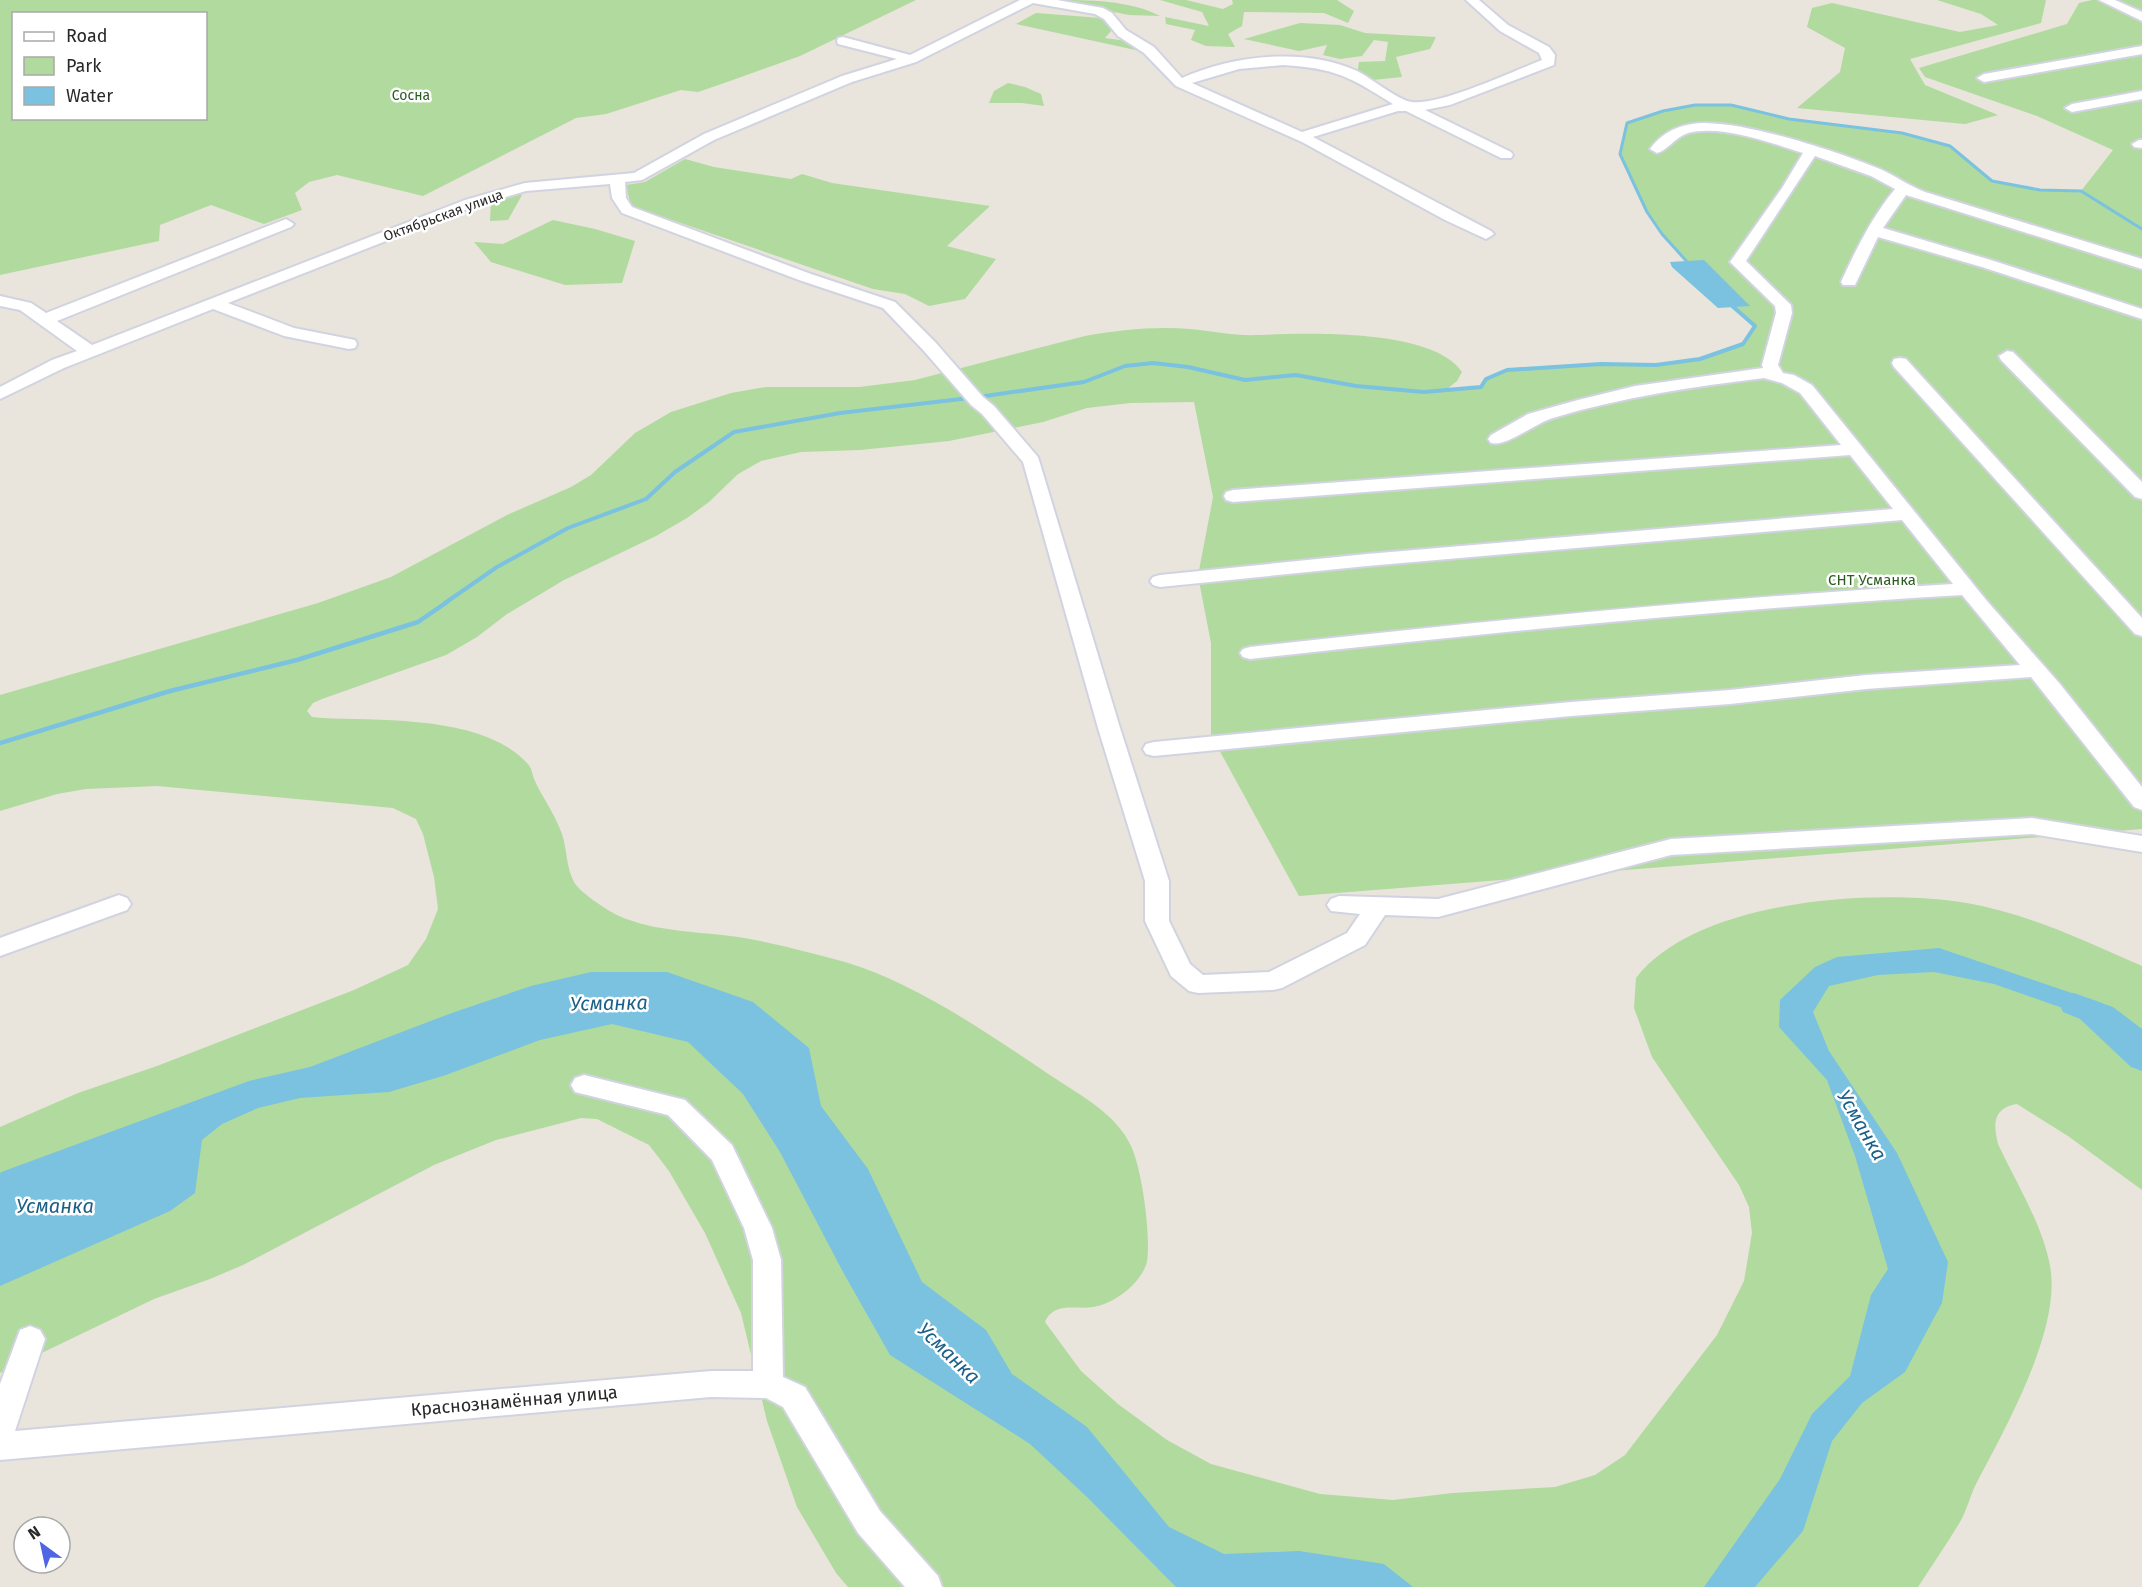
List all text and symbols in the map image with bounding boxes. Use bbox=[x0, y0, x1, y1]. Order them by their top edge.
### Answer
legend bbox=[12, 12, 207, 120]
text: Road bbox=[66, 25, 108, 47]
text: Park bbox=[66, 55, 102, 77]
text: Water bbox=[66, 85, 113, 107]
park label: Сосна bbox=[392, 87, 430, 104]
street label: Октябрьская улица bbox=[381, 186, 505, 245]
park label: СНТ Усманка bbox=[1828, 571, 1916, 589]
water label: Усманка bbox=[570, 990, 648, 1016]
water label: Усманка bbox=[1832, 1085, 1892, 1165]
water label: Усманка bbox=[16, 1194, 94, 1218]
water label: Усманка bbox=[913, 1317, 985, 1389]
street label: Краснознамённая улица bbox=[410, 1381, 618, 1421]
north arrow bbox=[12, 1515, 72, 1575]
text: N bbox=[24, 1522, 44, 1544]

